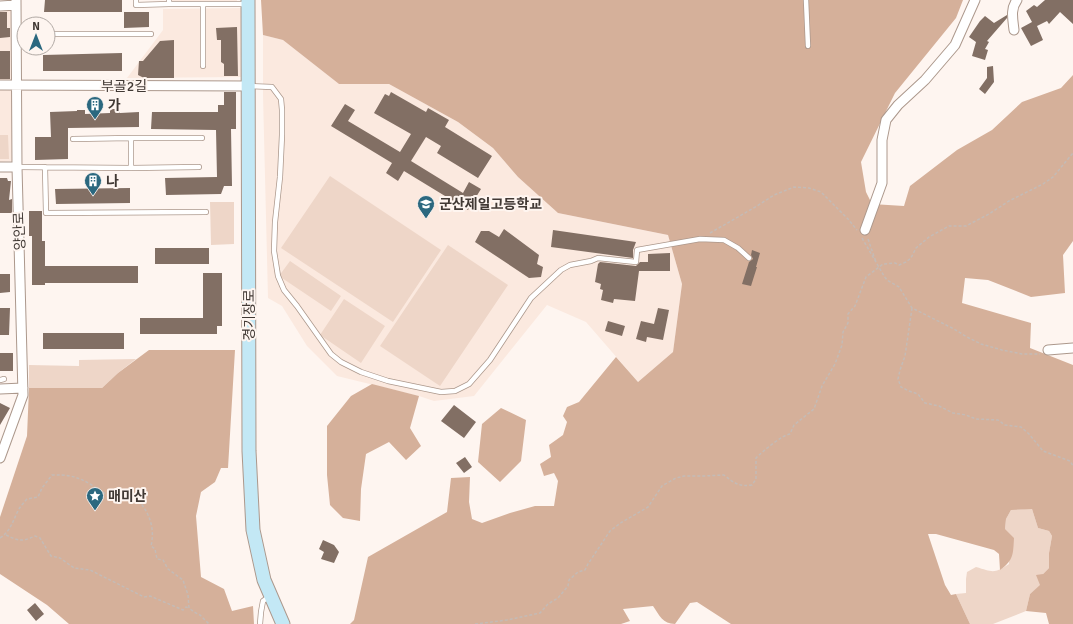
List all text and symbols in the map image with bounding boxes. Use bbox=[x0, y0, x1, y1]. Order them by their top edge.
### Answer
north arrow bbox=[16, 16, 56, 56]
text: N bbox=[32, 20, 40, 33]
street label: 부골2길 bbox=[101, 78, 147, 95]
building icon: 가 bbox=[85, 95, 105, 120]
place label: 가 bbox=[108, 97, 121, 114]
building icon: 나 bbox=[83, 171, 103, 196]
place label: 나 bbox=[106, 173, 119, 190]
school or university icon: 군산제일고등학교 bbox=[416, 194, 436, 219]
place label: 군산제일고등학교 bbox=[439, 196, 542, 213]
street label: 양안로 bbox=[10, 211, 29, 251]
street label: 경기장로 bbox=[241, 289, 258, 341]
place icon: 매미산 bbox=[85, 486, 105, 511]
place label: 매미산 bbox=[108, 488, 147, 505]

